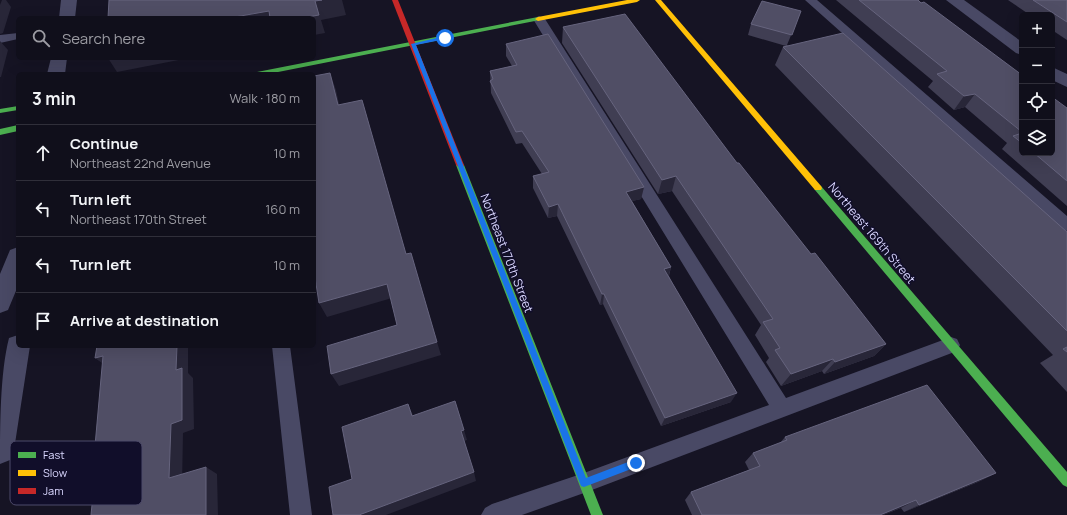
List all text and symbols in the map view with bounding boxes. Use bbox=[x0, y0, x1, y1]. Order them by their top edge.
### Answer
map controls bbox=[1019, 12, 1055, 156]
button: + bbox=[1019, 12, 1055, 48]
search box bbox=[16, 16, 316, 60]
icon: search bbox=[30, 27, 52, 49]
text: Search here bbox=[62, 28, 145, 49]
route start bbox=[436, 29, 454, 47]
button: − bbox=[1019, 48, 1055, 84]
button: locate bbox=[1019, 84, 1055, 120]
text: 3 min bbox=[32, 87, 76, 110]
text: Walk · 180 m bbox=[229, 89, 300, 107]
button: layers bbox=[1019, 120, 1055, 156]
text: Continue bbox=[70, 133, 138, 154]
icon: ahead bbox=[32, 142, 54, 164]
text: 10 m bbox=[273, 144, 300, 162]
text: Northeast 22nd Avenue bbox=[70, 154, 211, 172]
street label: Northeast 169th Street bbox=[824, 179, 920, 288]
text: Turn left bbox=[70, 189, 132, 210]
street label: Northeast 170th Street bbox=[476, 191, 538, 315]
icon: left bbox=[32, 198, 54, 220]
text: 160 m bbox=[265, 200, 300, 218]
text: Northeast 170th Street bbox=[70, 210, 207, 228]
icon: left bbox=[32, 254, 54, 276]
text: Turn left bbox=[70, 254, 132, 275]
text: 10 m bbox=[273, 256, 300, 274]
icon: arrive bbox=[32, 310, 54, 332]
text: Arrive at destination bbox=[70, 310, 219, 331]
legend bbox=[10, 441, 142, 505]
text: Fast bbox=[43, 447, 65, 462]
route end bbox=[627, 454, 645, 472]
text: Slow bbox=[43, 465, 68, 480]
text: Jam bbox=[43, 483, 64, 498]

